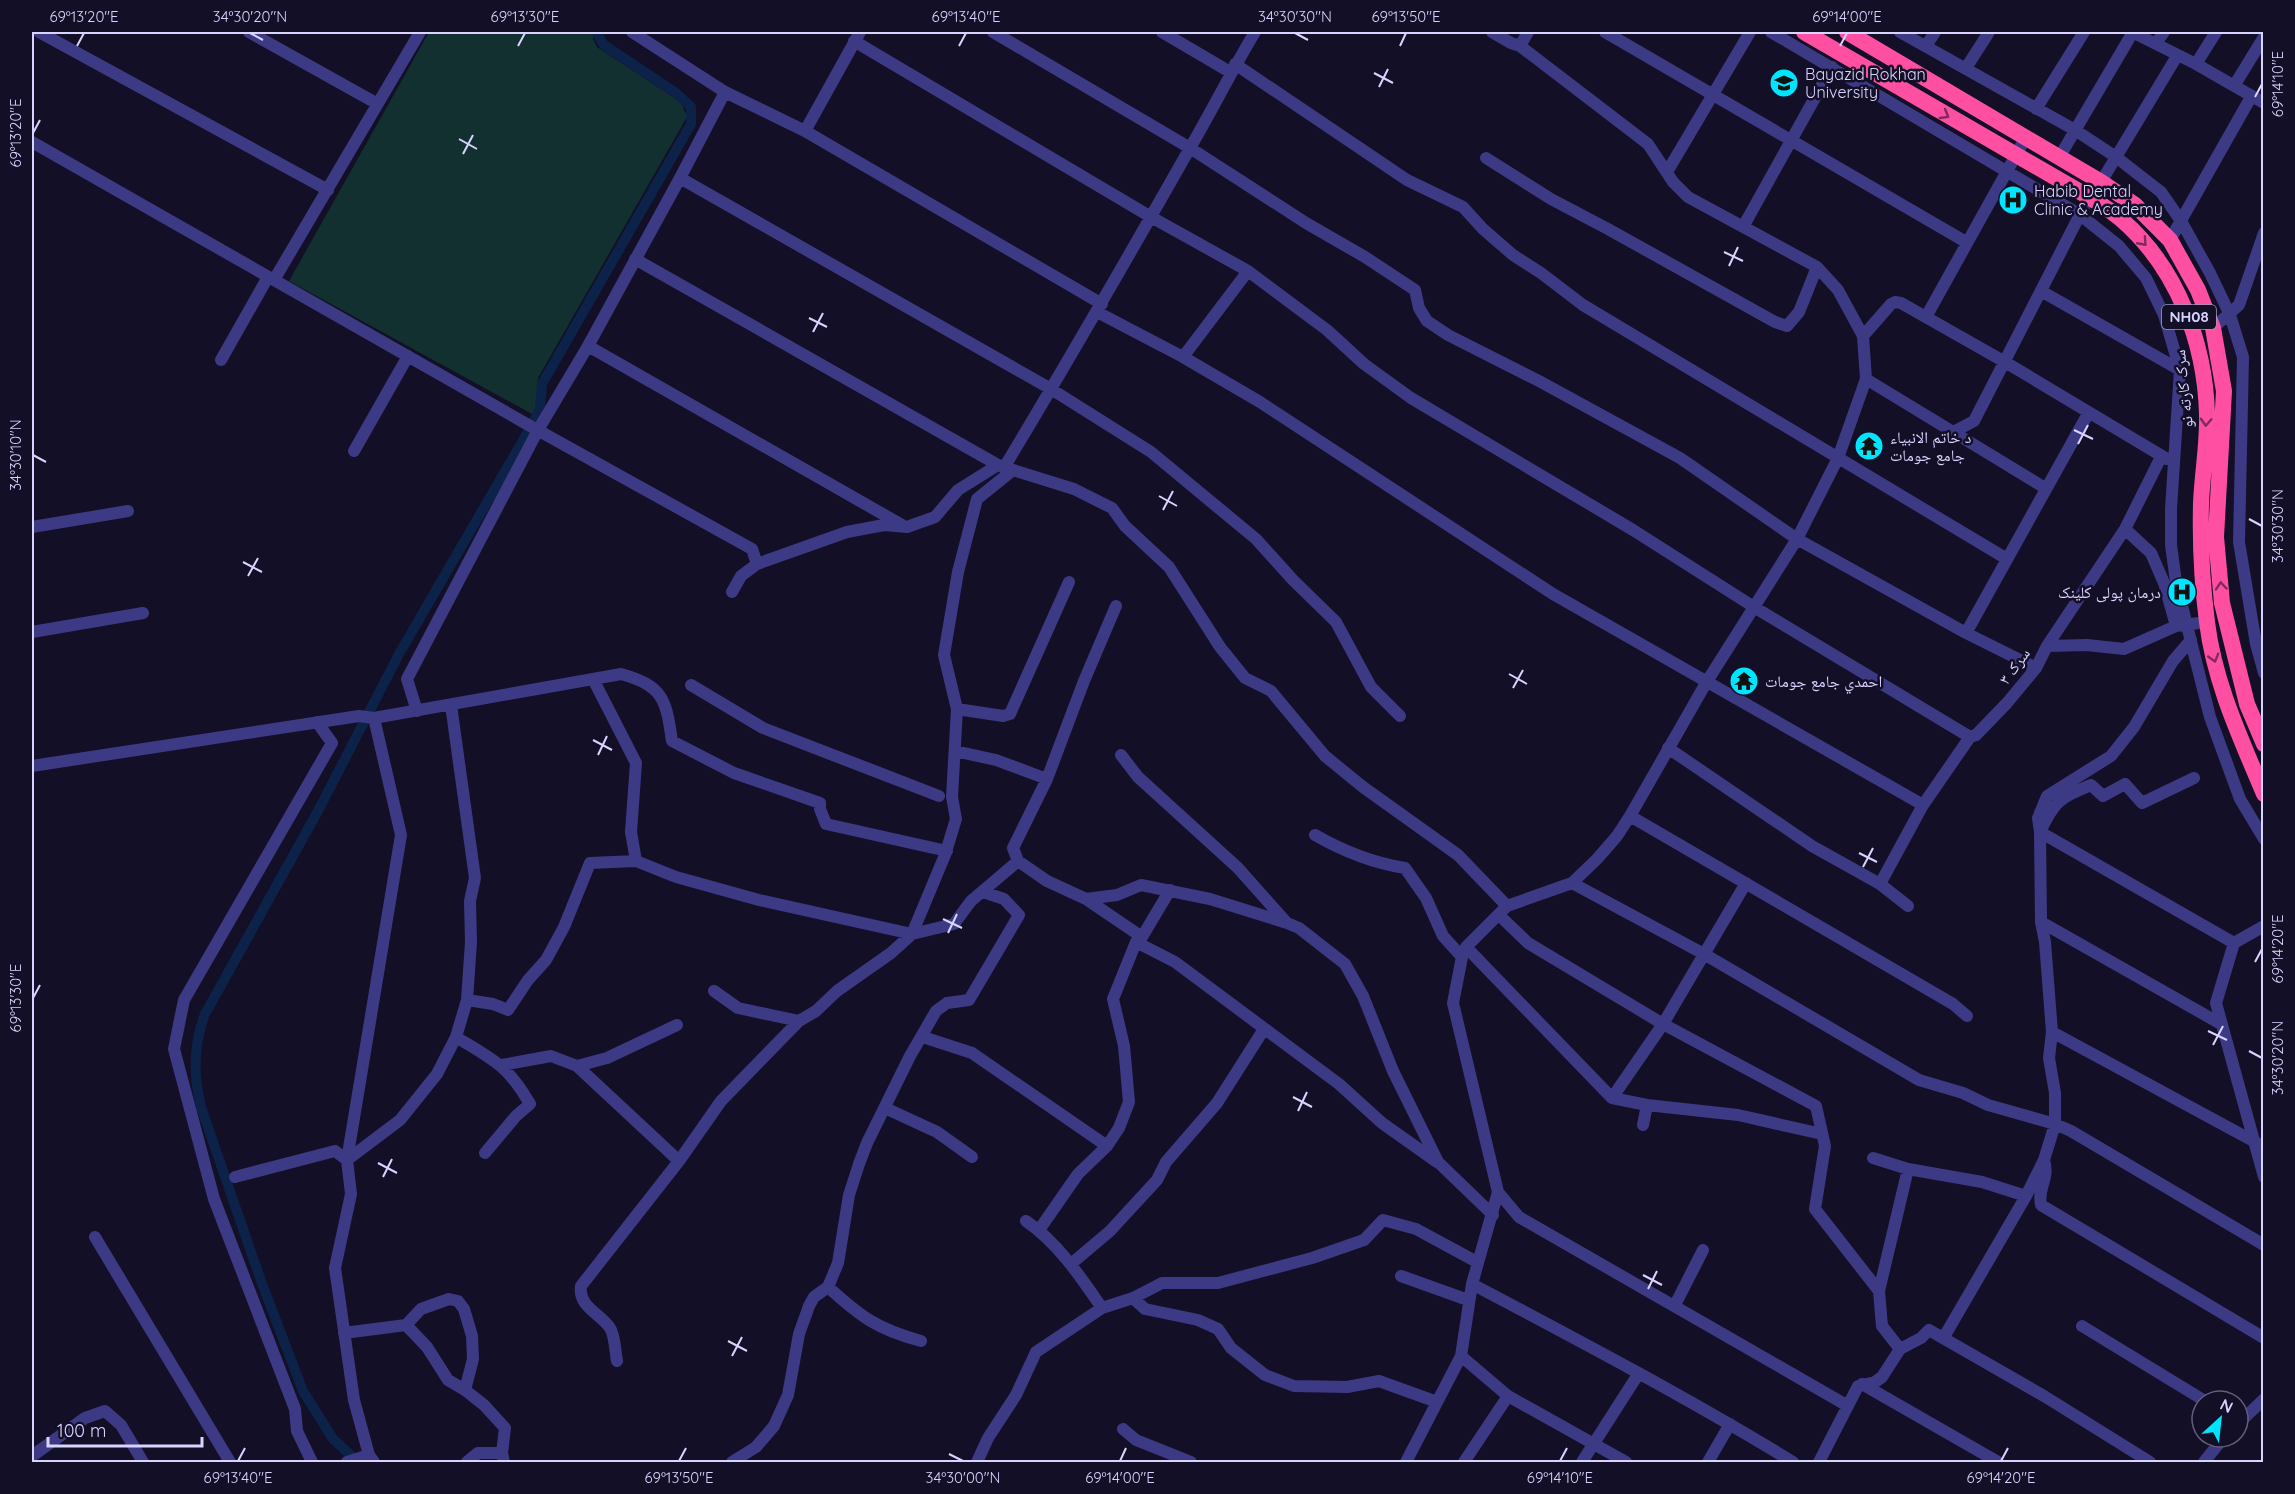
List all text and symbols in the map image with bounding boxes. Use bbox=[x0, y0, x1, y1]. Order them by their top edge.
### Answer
text: 69°13'20"E bbox=[49, 7, 119, 26]
text: 34°30'20"N bbox=[213, 7, 287, 26]
text: 69°13'30"E bbox=[491, 7, 559, 26]
text: 69°13'40"E bbox=[932, 7, 1000, 26]
text: 34°30'30"N bbox=[1258, 7, 1332, 26]
text: 69°13'50"E bbox=[1371, 7, 1441, 26]
text: 69°14'00"E bbox=[1812, 7, 1882, 26]
text: 69°14'10"E bbox=[2268, 51, 2287, 117]
place label: Bayazid Rokhan University bbox=[1805, 64, 1926, 102]
school or university icon: Bayazid Rokhan University bbox=[1768, 67, 1800, 99]
text: 69°13'20"E bbox=[6, 98, 25, 168]
one-way arrow bbox=[1939, 107, 1949, 119]
place label: Habib Dental Clinic & Academy bbox=[2034, 181, 2163, 219]
hospital icon: Habib Dental Clinic & Academy bbox=[1997, 184, 2029, 216]
one-way arrow bbox=[2136, 236, 2147, 246]
road number: NH08 bbox=[2162, 305, 2216, 329]
street label: سرک کارته نو bbox=[2169, 349, 2197, 429]
one-way arrow bbox=[2200, 418, 2213, 427]
text: 34°30'10"N bbox=[6, 419, 25, 491]
place label: د خاتم الانبیاء جامع جومات bbox=[1890, 427, 1972, 466]
temple icon: د خاتم الانبیاء جامع جومات bbox=[1853, 430, 1885, 462]
text: 34°30'30"N bbox=[2268, 489, 2287, 563]
hospital icon: درمان پولی کلینک bbox=[2166, 576, 2198, 608]
place label: درمان پولی کلینک bbox=[2058, 582, 2161, 603]
one-way arrow bbox=[2214, 582, 2227, 591]
street label: سرک ۳ bbox=[1994, 644, 2034, 688]
one-way arrow bbox=[2207, 652, 2219, 663]
temple icon: احمدي جامع جومات bbox=[1728, 665, 1760, 697]
place label: احمدي جامع جومات bbox=[1765, 671, 1882, 694]
text: 69°14'20"E bbox=[2268, 914, 2287, 984]
text: 69°13'30"E bbox=[6, 964, 25, 1032]
text: 34°30'20"N bbox=[2268, 1021, 2287, 1095]
north arrow bbox=[2190, 1389, 2250, 1449]
text: N bbox=[2217, 1394, 2237, 1417]
scale bar bbox=[48, 1410, 202, 1448]
text: 100 m bbox=[57, 1419, 106, 1442]
text: 69°13'40"E bbox=[204, 1468, 272, 1487]
text: 69°13'50"E bbox=[644, 1468, 714, 1487]
text: 34°30'00"N bbox=[926, 1468, 1000, 1487]
text: 69°14'00"E bbox=[1085, 1468, 1155, 1487]
text: 69°14'10"E bbox=[1527, 1468, 1593, 1487]
text: 69°14'20"E bbox=[1966, 1468, 2036, 1487]

